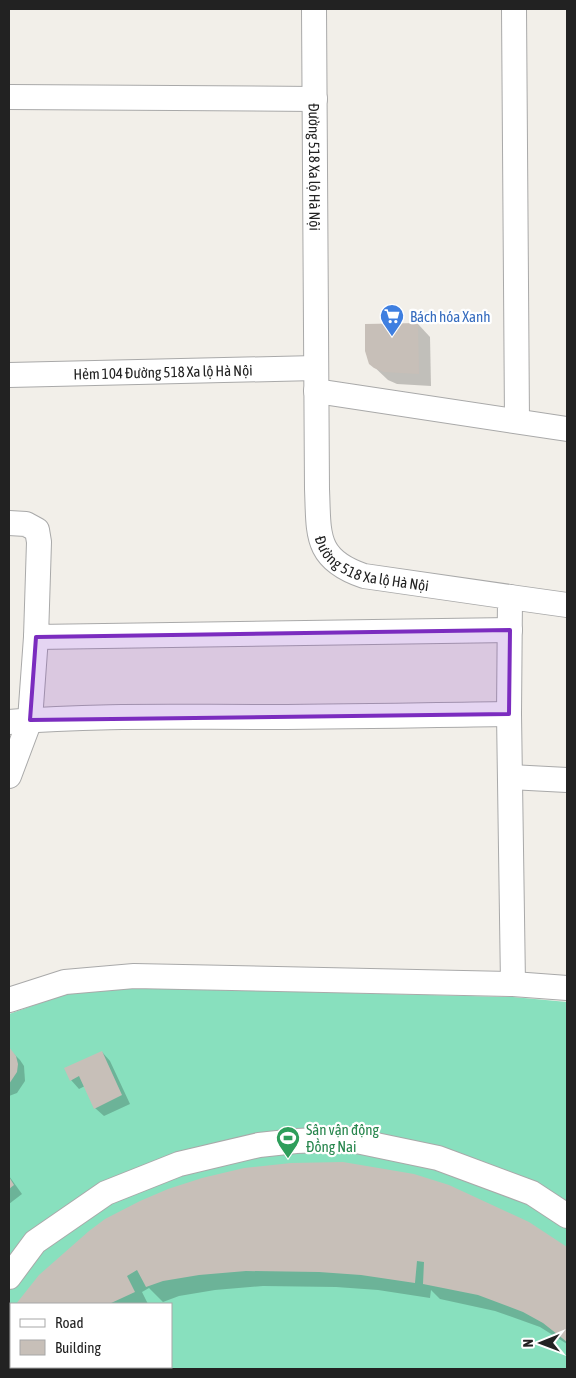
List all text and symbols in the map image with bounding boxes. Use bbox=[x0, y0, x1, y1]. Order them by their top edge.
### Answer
street label: Đường 518 Xa lộ Hà Nội bbox=[306, 103, 324, 231]
supermarket icon: Bách hóa Xanh bbox=[379, 303, 405, 337]
place label: Bách hóa Xanh bbox=[410, 308, 491, 325]
street label: Hẻm 104 Đường 518 Xa lộ Hà Nội bbox=[73, 361, 253, 382]
street label: Đường 518 Xa lộ Hà Nội bbox=[312, 534, 430, 594]
place label: Sân vận động Đồng Nai bbox=[306, 1121, 379, 1155]
sports icon: Sân vận động Đồng Nai bbox=[275, 1125, 301, 1159]
legend bbox=[10, 1303, 172, 1368]
text: Road bbox=[55, 1314, 84, 1331]
north arrow bbox=[516, 1318, 566, 1368]
text: Building bbox=[55, 1339, 101, 1356]
text: N bbox=[520, 1339, 536, 1347]

